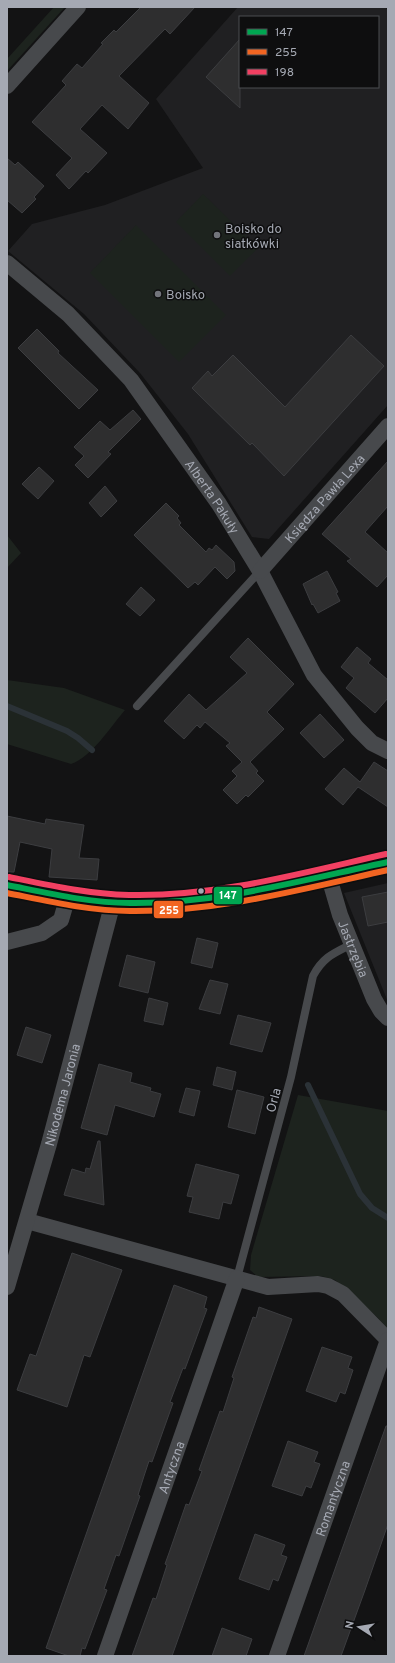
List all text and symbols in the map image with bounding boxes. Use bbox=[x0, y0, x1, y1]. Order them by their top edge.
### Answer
legend bbox=[239, 16, 379, 88]
text: 147 bbox=[275, 25, 293, 41]
text: 255 bbox=[275, 45, 297, 61]
text: 198 bbox=[275, 65, 294, 81]
place label: Boisko do siatkówki bbox=[225, 222, 282, 253]
marker: Boisko do siatkówki bbox=[212, 230, 222, 240]
place label: Boisko bbox=[166, 288, 205, 304]
marker: Boisko bbox=[153, 289, 163, 299]
street label: Księdza Pawła Lexa bbox=[282, 452, 369, 547]
street label: Alberta Pakuły bbox=[180, 457, 241, 538]
unlabelled marker bbox=[196, 886, 206, 896]
line badge: 147 bbox=[213, 886, 243, 905]
text: 147 bbox=[219, 889, 237, 903]
line badge: 255 bbox=[153, 900, 184, 919]
text: 255 bbox=[159, 904, 179, 918]
street label: Jastrzębia bbox=[333, 918, 370, 980]
street label: Nikodema Jaronia bbox=[43, 1042, 85, 1148]
street label: Orla bbox=[264, 1086, 286, 1115]
street label: Antyczna bbox=[156, 1439, 189, 1496]
street label: Romantyczna bbox=[314, 1459, 355, 1539]
north arrow bbox=[339, 1607, 379, 1647]
text: N bbox=[343, 1620, 358, 1630]

